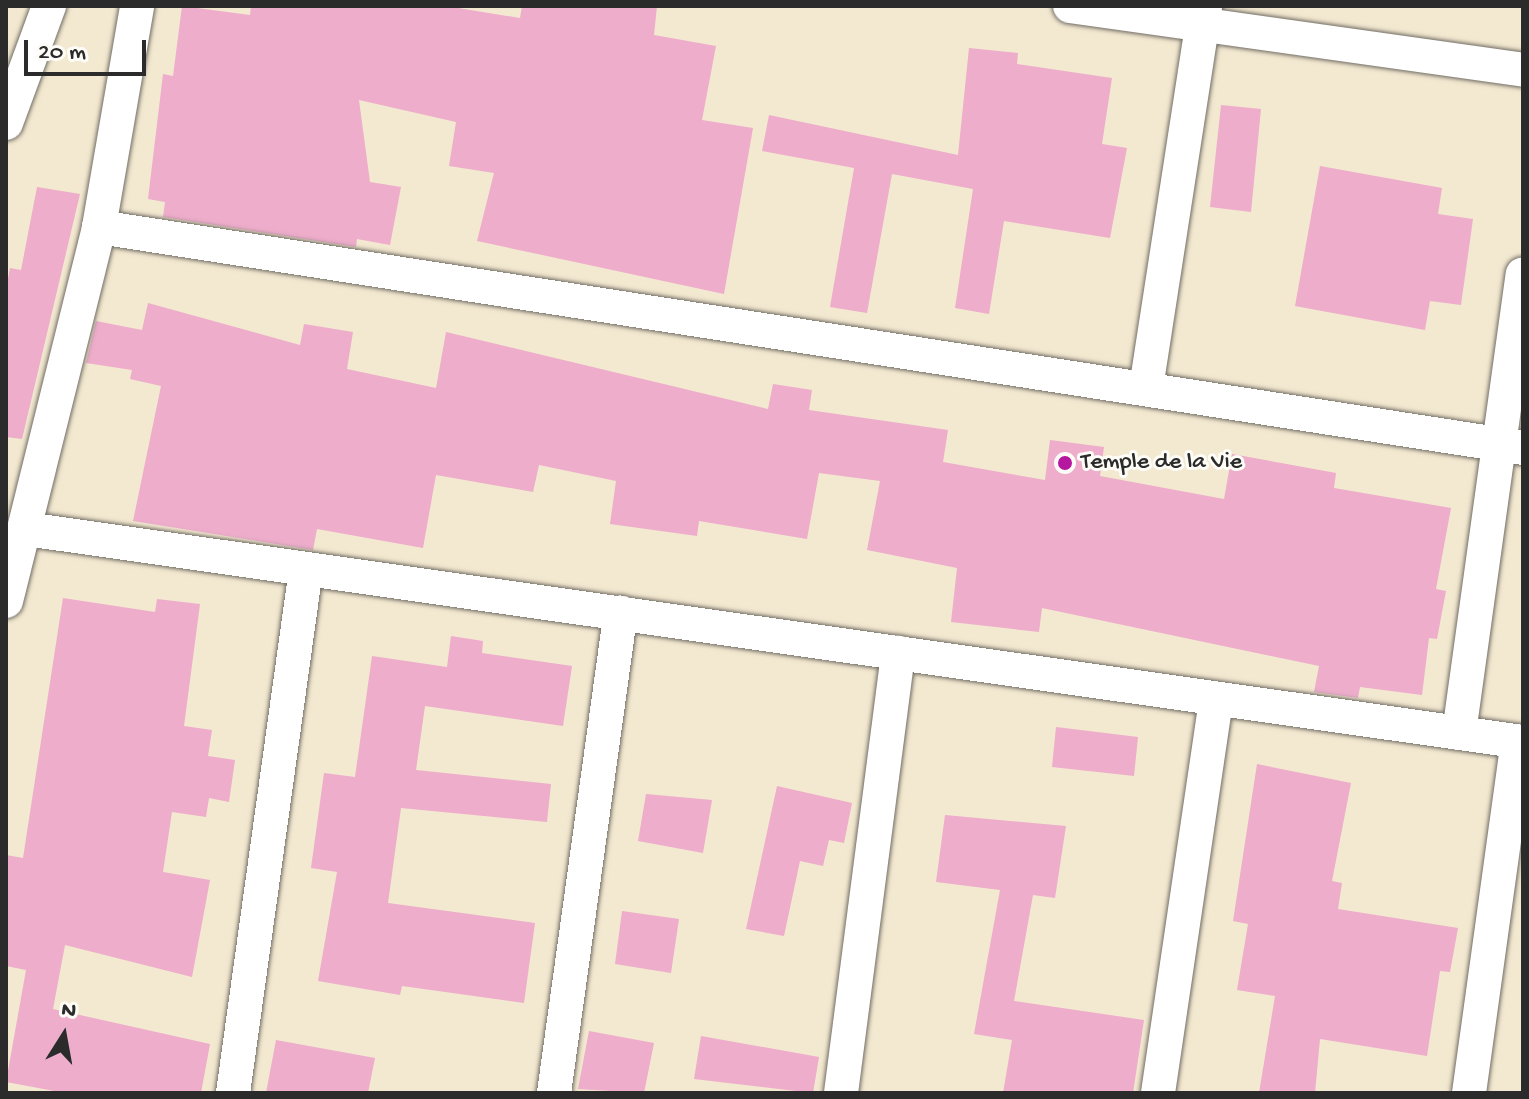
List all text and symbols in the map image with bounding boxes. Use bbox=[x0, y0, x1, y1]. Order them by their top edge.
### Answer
scale bar bbox=[28, 24, 150, 74]
text: 20 m bbox=[38, 39, 86, 68]
place label: Temple de la Vie bbox=[1081, 449, 1242, 477]
marker: Temple de la Vie bbox=[1056, 454, 1074, 472]
north arrow bbox=[24, 995, 104, 1075]
text: N bbox=[59, 997, 78, 1026]

